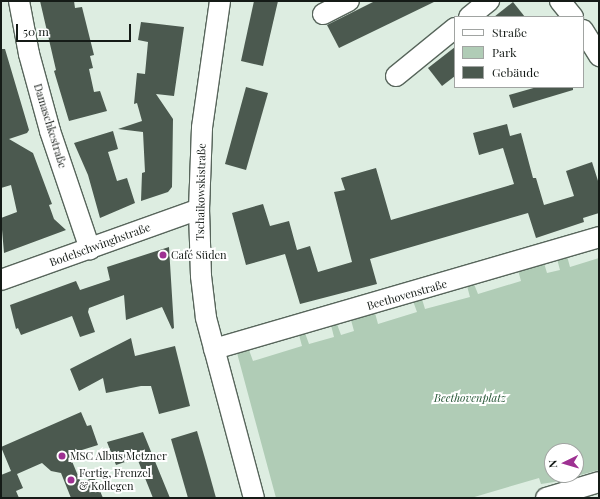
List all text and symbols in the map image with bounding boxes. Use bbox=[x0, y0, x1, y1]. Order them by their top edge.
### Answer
scale bar bbox=[18, 16, 133, 42]
legend bbox=[454, 16, 584, 88]
text: 50 m bbox=[23, 23, 49, 39]
text: Straße bbox=[492, 24, 527, 40]
text: Park bbox=[492, 44, 517, 60]
text: Gebäude bbox=[492, 64, 539, 80]
street label: Damaschkestraße bbox=[31, 82, 69, 170]
street label: Tschaikowskistraße bbox=[194, 143, 208, 241]
street label: Bodelschwinghstraße bbox=[48, 221, 152, 269]
place label: Café Süden bbox=[171, 248, 227, 262]
marker: Café Süden bbox=[158, 250, 168, 260]
street label: Beethovenstraße bbox=[365, 277, 449, 313]
park label: Beethovenplatz bbox=[434, 391, 506, 405]
north arrow bbox=[544, 443, 584, 483]
place label: MSC Albus Metzner bbox=[70, 449, 167, 463]
marker: MSC Albus Metzner bbox=[57, 451, 67, 461]
text: N bbox=[545, 459, 560, 469]
place label: Fertig, Frenzel & Kollegen bbox=[79, 467, 151, 493]
marker: Fertig, Frenzel & Kollegen bbox=[66, 475, 76, 485]

